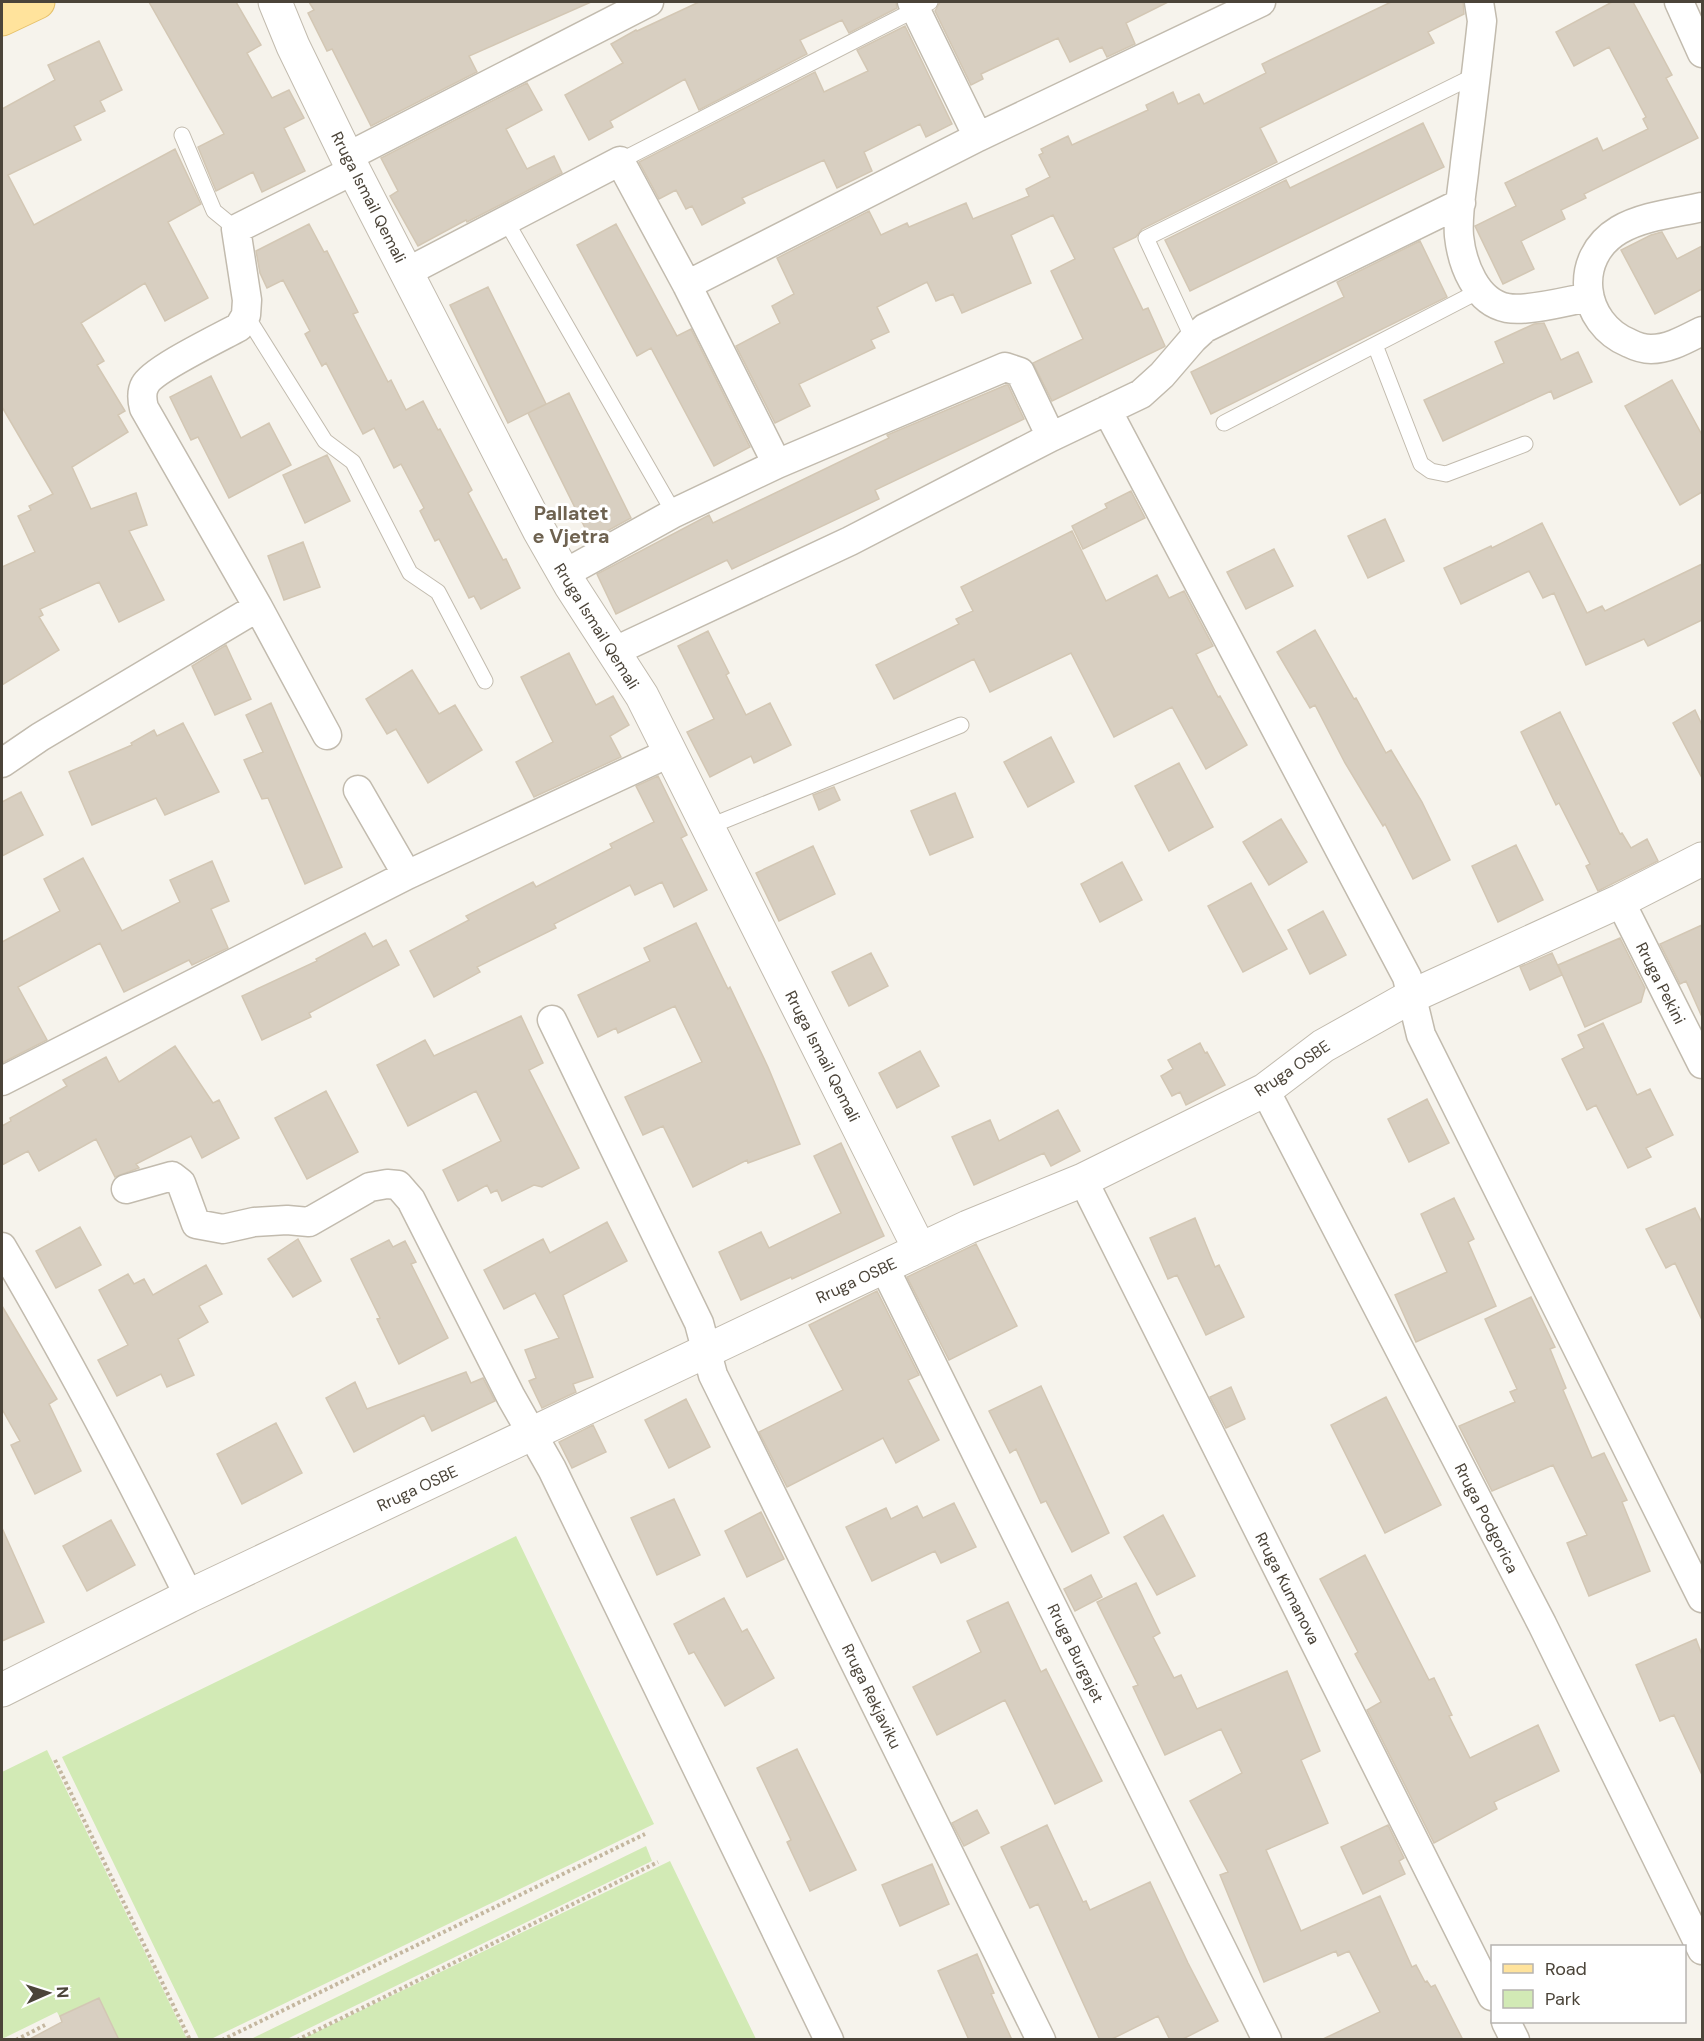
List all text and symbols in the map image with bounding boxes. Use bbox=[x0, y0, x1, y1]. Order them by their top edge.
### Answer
street label: Rruga Ismail Qemali bbox=[326, 128, 411, 266]
district label: Pallatet e Vjetra bbox=[533, 500, 609, 549]
street label: Rruga Ismail Qemali bbox=[549, 559, 644, 693]
street label: Rruga Pekini bbox=[1631, 939, 1690, 1028]
street label: Rruga Ismail Qemali bbox=[780, 987, 865, 1125]
street label: Rruga OSBE bbox=[1250, 1035, 1334, 1101]
street label: Rruga OSBE bbox=[812, 1253, 900, 1308]
street label: Rruga Podgorica bbox=[1450, 1460, 1523, 1577]
street label: Rruga OSBE bbox=[373, 1461, 461, 1516]
street label: Rruga Kumanova bbox=[1250, 1529, 1325, 1648]
street label: Rruga Burgajet bbox=[1043, 1600, 1109, 1706]
street label: Rruga Rekjaviku bbox=[837, 1640, 906, 1752]
legend bbox=[1491, 1945, 1686, 2023]
text: Road bbox=[1545, 1957, 1587, 1981]
north arrow bbox=[18, 1963, 78, 2023]
text: N bbox=[52, 1986, 73, 1999]
text: Park bbox=[1545, 1987, 1581, 2011]

